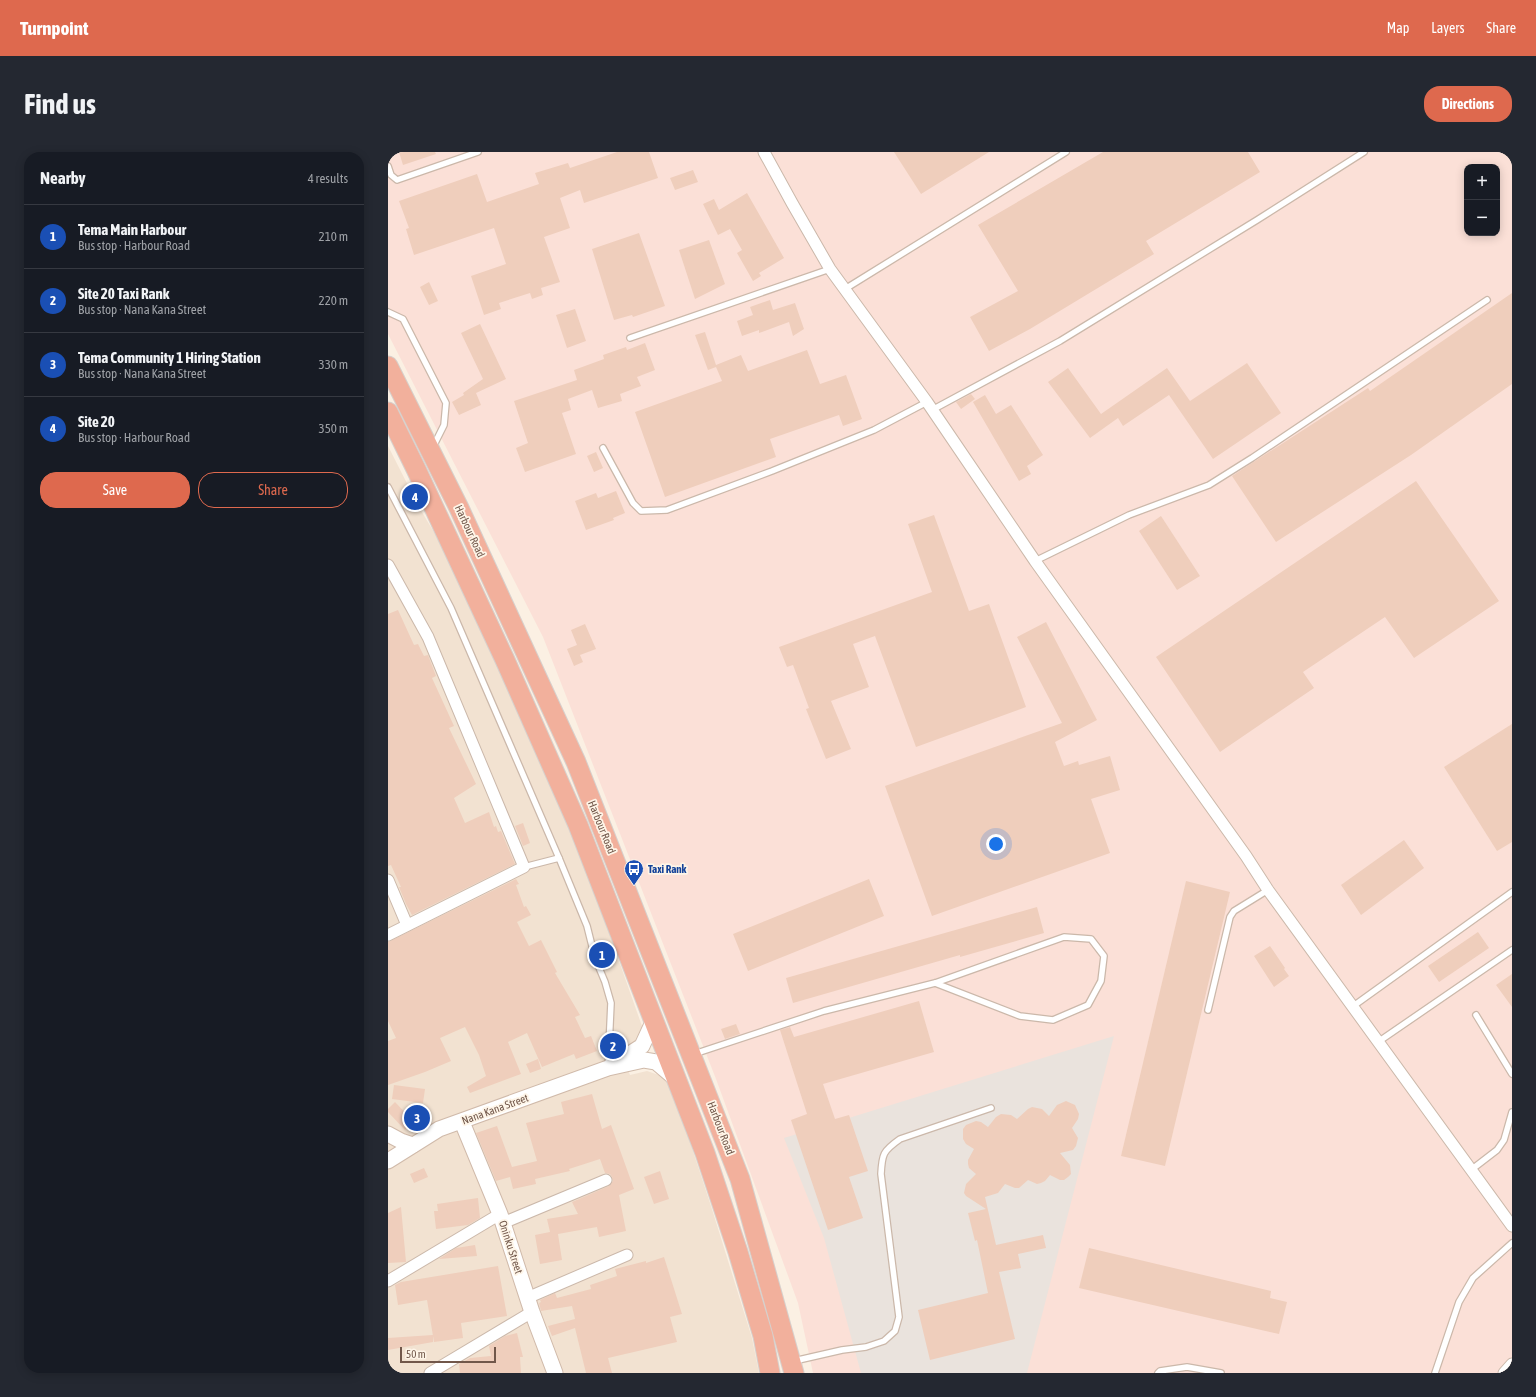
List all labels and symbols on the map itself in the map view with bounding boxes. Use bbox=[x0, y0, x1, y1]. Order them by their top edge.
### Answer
pin: 4 bbox=[402, 482, 428, 512]
street label: Harbour Road bbox=[453, 503, 487, 559]
street label: Harbour Road bbox=[586, 799, 618, 855]
your location bbox=[986, 834, 1006, 854]
bus stop icon: Taxi Rank bbox=[623, 858, 645, 886]
place label: Taxi Rank bbox=[648, 863, 687, 875]
pin: 1 bbox=[589, 940, 615, 970]
pin: 2 bbox=[600, 1031, 626, 1061]
street label: Nana Kana Street bbox=[460, 1091, 530, 1127]
street label: Harbour Road bbox=[705, 1100, 737, 1156]
pin: 3 bbox=[404, 1103, 430, 1133]
street label: Oninku Street bbox=[497, 1219, 525, 1275]
scale bar bbox=[400, 1345, 496, 1364]

